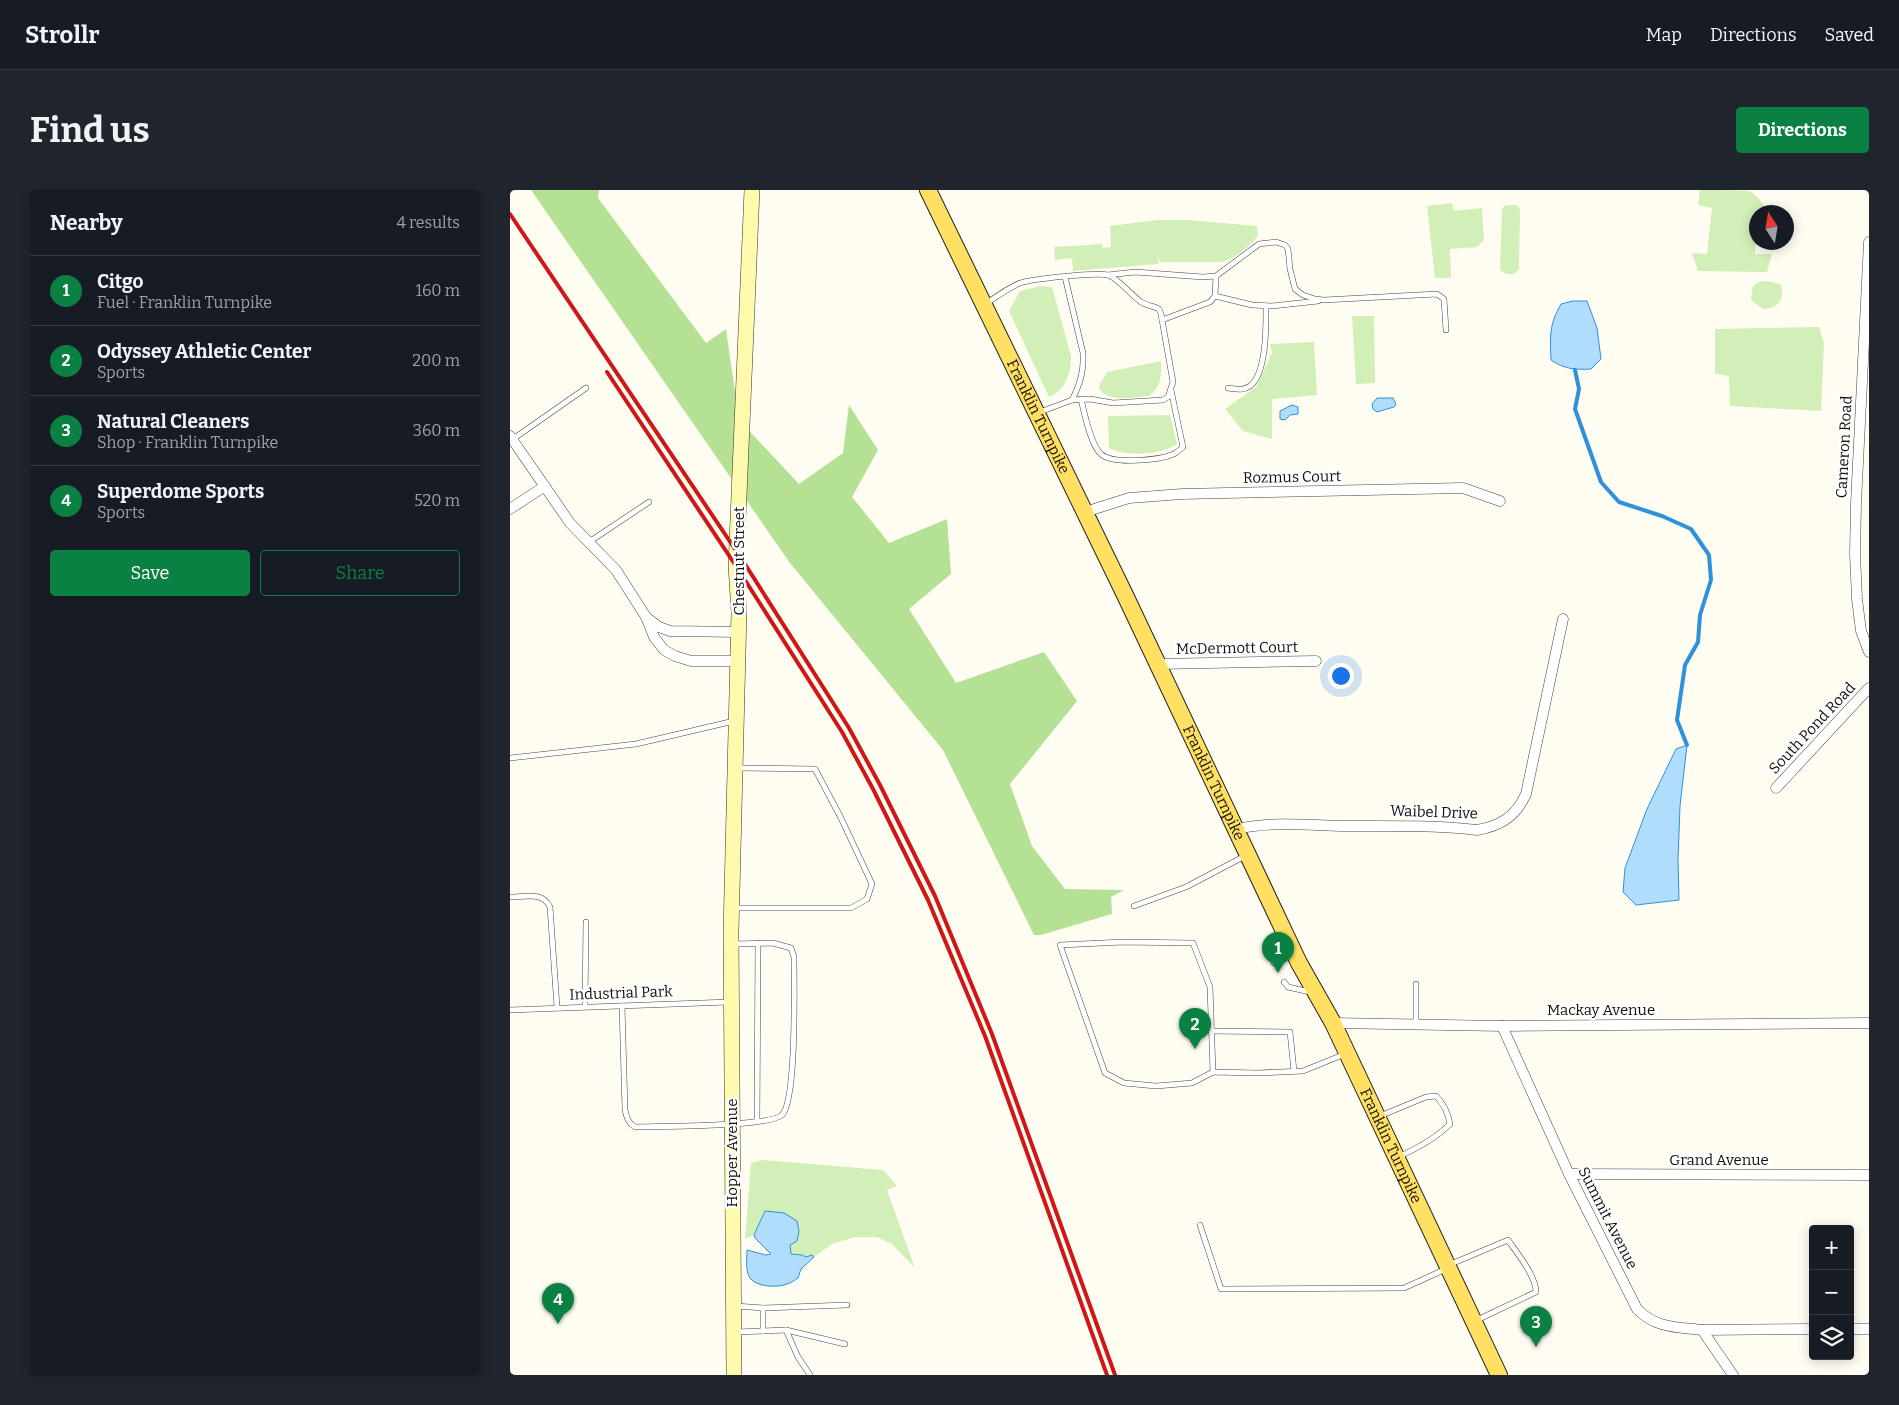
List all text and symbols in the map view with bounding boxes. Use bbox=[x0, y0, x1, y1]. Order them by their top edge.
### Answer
text: Strollr bbox=[25, 21, 100, 49]
text: Map bbox=[1646, 24, 1682, 46]
text: Directions bbox=[1710, 24, 1797, 46]
text: Saved bbox=[1825, 24, 1874, 46]
button: Directions bbox=[1736, 107, 1869, 153]
text: Find us bbox=[30, 109, 150, 151]
north arrow bbox=[1749, 205, 1794, 250]
text: Nearby bbox=[50, 210, 123, 236]
text: 4 results bbox=[397, 213, 460, 232]
text: Citgo bbox=[97, 270, 144, 293]
text: 1 bbox=[63, 281, 69, 300]
text: 160 m bbox=[415, 281, 460, 300]
text: Fuel · Franklin Turnpike bbox=[97, 293, 272, 312]
text: Odyssey Athletic Center bbox=[97, 340, 311, 363]
text: 2 bbox=[61, 351, 71, 370]
text: 200 m bbox=[412, 351, 460, 370]
street label: Franklin Turnpike bbox=[1003, 356, 1074, 477]
text: Sports bbox=[97, 363, 145, 382]
street label: Cameron Road bbox=[1832, 395, 1856, 499]
text: Natural Cleaners bbox=[97, 410, 249, 433]
text: 3 bbox=[61, 421, 71, 440]
text: 360 m bbox=[413, 421, 460, 440]
text: Shop · Franklin Turnpike bbox=[97, 433, 278, 452]
street label: Rozmus Court bbox=[1243, 467, 1342, 487]
text: Superdome Sports bbox=[97, 480, 264, 503]
text: 4 bbox=[61, 491, 71, 510]
text: 520 m bbox=[414, 491, 460, 510]
text: Sports bbox=[97, 503, 145, 522]
street label: Chestnut Street bbox=[730, 506, 748, 615]
button: Save bbox=[50, 550, 250, 596]
button: Share bbox=[260, 550, 460, 596]
street label: McDermott Court bbox=[1176, 638, 1299, 658]
your location bbox=[1328, 663, 1354, 689]
street label: South Pond Road bbox=[1765, 679, 1859, 777]
street label: Franklin Turnpike bbox=[1179, 722, 1249, 843]
street label: Waibel Drive bbox=[1390, 801, 1478, 823]
pin: 1 bbox=[1262, 932, 1294, 973]
street label: Industrial Park bbox=[569, 982, 673, 1004]
street label: Mackay Avenue bbox=[1547, 1001, 1655, 1019]
pin: 2 bbox=[1179, 1008, 1211, 1049]
street label: Franklin Turnpike bbox=[1356, 1085, 1426, 1206]
street label: Hopper Avenue bbox=[723, 1099, 741, 1207]
street label: Grand Avenue bbox=[1669, 1151, 1769, 1169]
street label: Summit Avenue bbox=[1574, 1164, 1642, 1272]
map controls bbox=[1809, 1225, 1854, 1360]
button: + bbox=[1809, 1225, 1854, 1270]
button: − bbox=[1809, 1270, 1854, 1315]
pin: 4 bbox=[542, 1283, 574, 1324]
pin: 3 bbox=[1520, 1306, 1552, 1347]
button: layers bbox=[1809, 1315, 1854, 1360]

